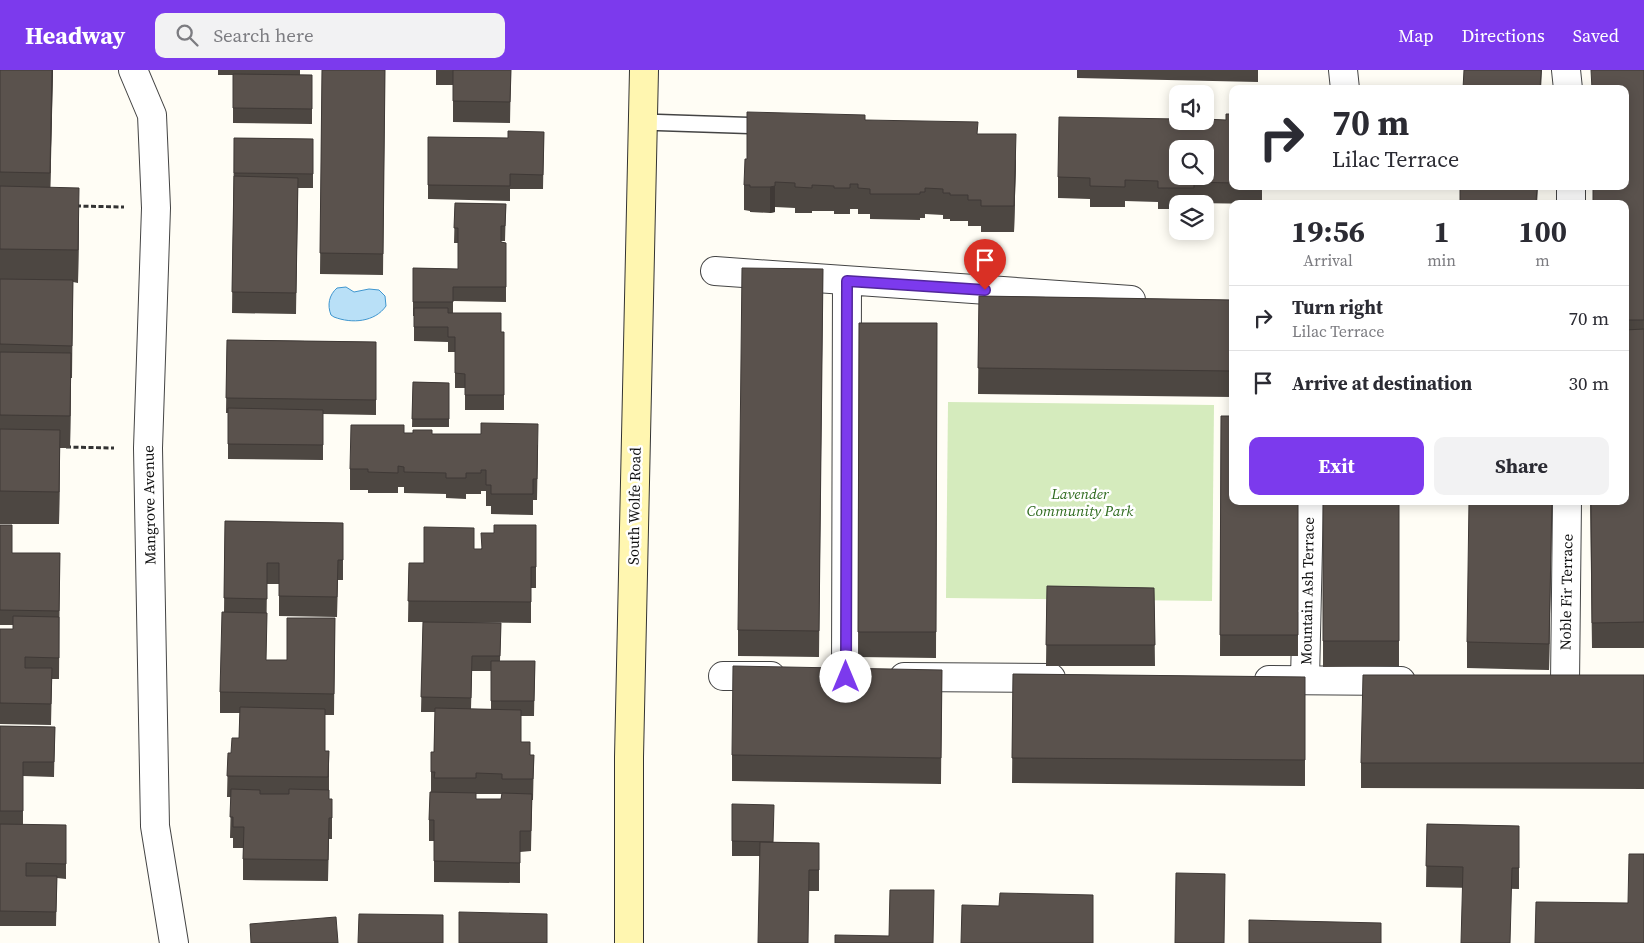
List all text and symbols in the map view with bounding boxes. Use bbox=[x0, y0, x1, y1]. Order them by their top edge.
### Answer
search box bbox=[155, 13, 505, 58]
text: Headway bbox=[25, 19, 125, 52]
icon: search bbox=[173, 21, 201, 49]
text: Search here bbox=[213, 22, 314, 48]
text: Map bbox=[1398, 23, 1434, 48]
text: Directions bbox=[1462, 23, 1545, 48]
text: Saved bbox=[1573, 23, 1619, 48]
map controls bbox=[1169, 85, 1214, 240]
button: sound bbox=[1169, 85, 1214, 130]
text: 70 m bbox=[1332, 99, 1409, 147]
icon: right bbox=[1249, 105, 1314, 170]
button: search bbox=[1169, 140, 1214, 185]
text: Lilac Terrace bbox=[1332, 144, 1459, 174]
button: layers bbox=[1169, 195, 1214, 240]
text: 19:56 bbox=[1291, 211, 1365, 252]
text: 1 bbox=[1433, 211, 1450, 252]
text: 100 bbox=[1518, 211, 1567, 252]
pin bbox=[964, 239, 1006, 290]
icon: arrive bbox=[971, 246, 999, 274]
text: Arrival bbox=[1303, 249, 1353, 271]
text: min bbox=[1427, 249, 1456, 271]
text: m bbox=[1535, 249, 1550, 271]
text: Turn right bbox=[1292, 294, 1383, 320]
icon: right bbox=[1249, 304, 1277, 332]
text: 70 m bbox=[1568, 305, 1609, 331]
text: Lilac Terrace bbox=[1292, 320, 1384, 342]
icon: arrive bbox=[1249, 369, 1277, 397]
text: Arrive at destination bbox=[1292, 370, 1472, 396]
text: 30 m bbox=[1568, 370, 1609, 396]
button: Exit bbox=[1249, 437, 1424, 495]
button: Share bbox=[1434, 437, 1609, 495]
street label: Mangrove Avenue bbox=[137, 445, 161, 565]
street label: South Wolfe Road bbox=[622, 447, 646, 565]
park label: Lavender Community Park bbox=[1027, 483, 1134, 521]
street label: Mountain Ash Terrace bbox=[1295, 517, 1319, 665]
street label: Noble Fir Terrace bbox=[1554, 533, 1578, 650]
position arrow bbox=[819, 650, 871, 702]

